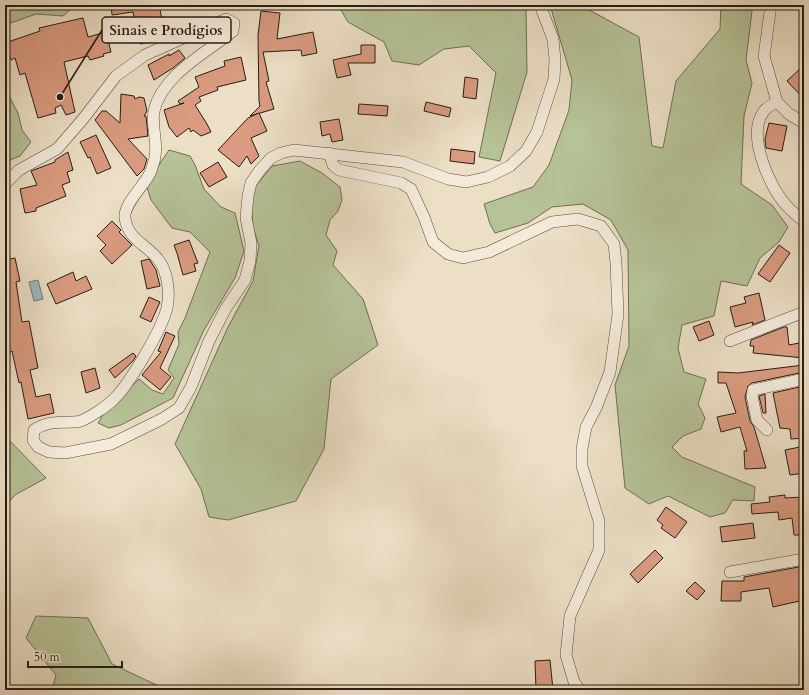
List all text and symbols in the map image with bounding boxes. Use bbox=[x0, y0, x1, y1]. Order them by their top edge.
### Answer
callout: Sinais e Prodígios bbox=[102, 17, 231, 43]
text: Sinais e Prodígios bbox=[109, 21, 223, 40]
scale bar bbox=[28, 643, 122, 669]
text: 50 m bbox=[34, 649, 61, 665]

